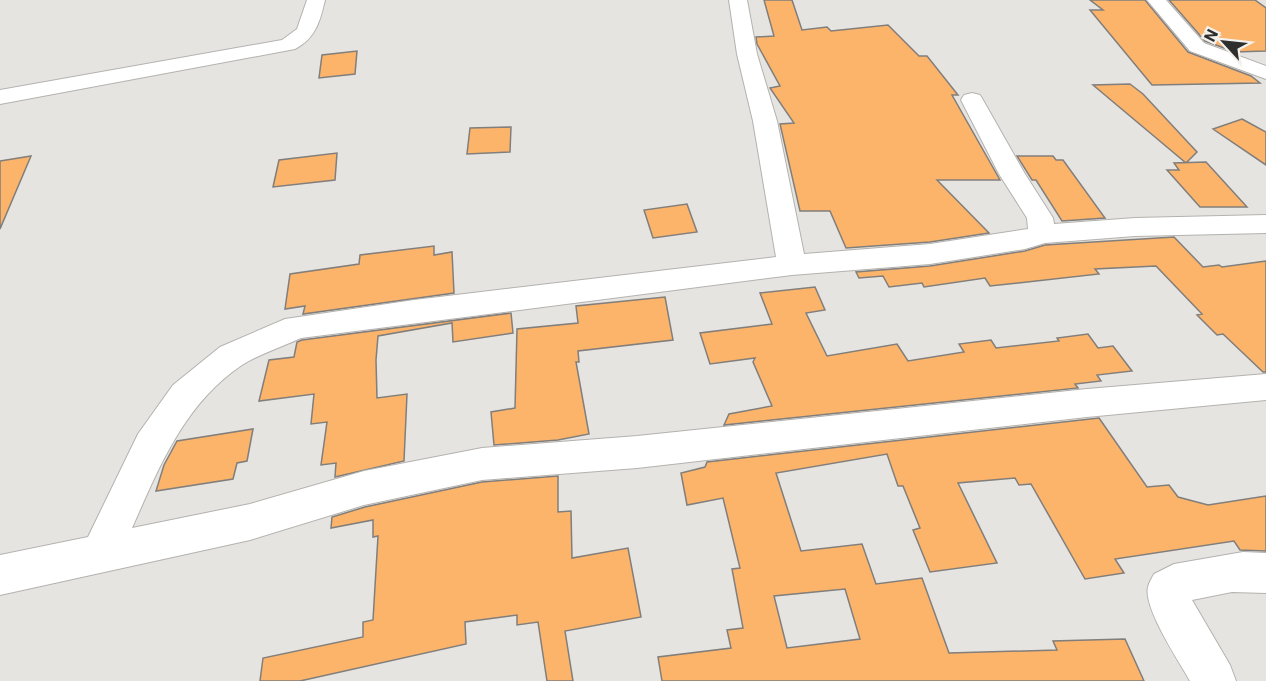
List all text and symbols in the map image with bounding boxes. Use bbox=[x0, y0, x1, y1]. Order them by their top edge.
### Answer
north arrow bbox=[1194, 12, 1254, 72]
text: N bbox=[1200, 26, 1222, 45]

